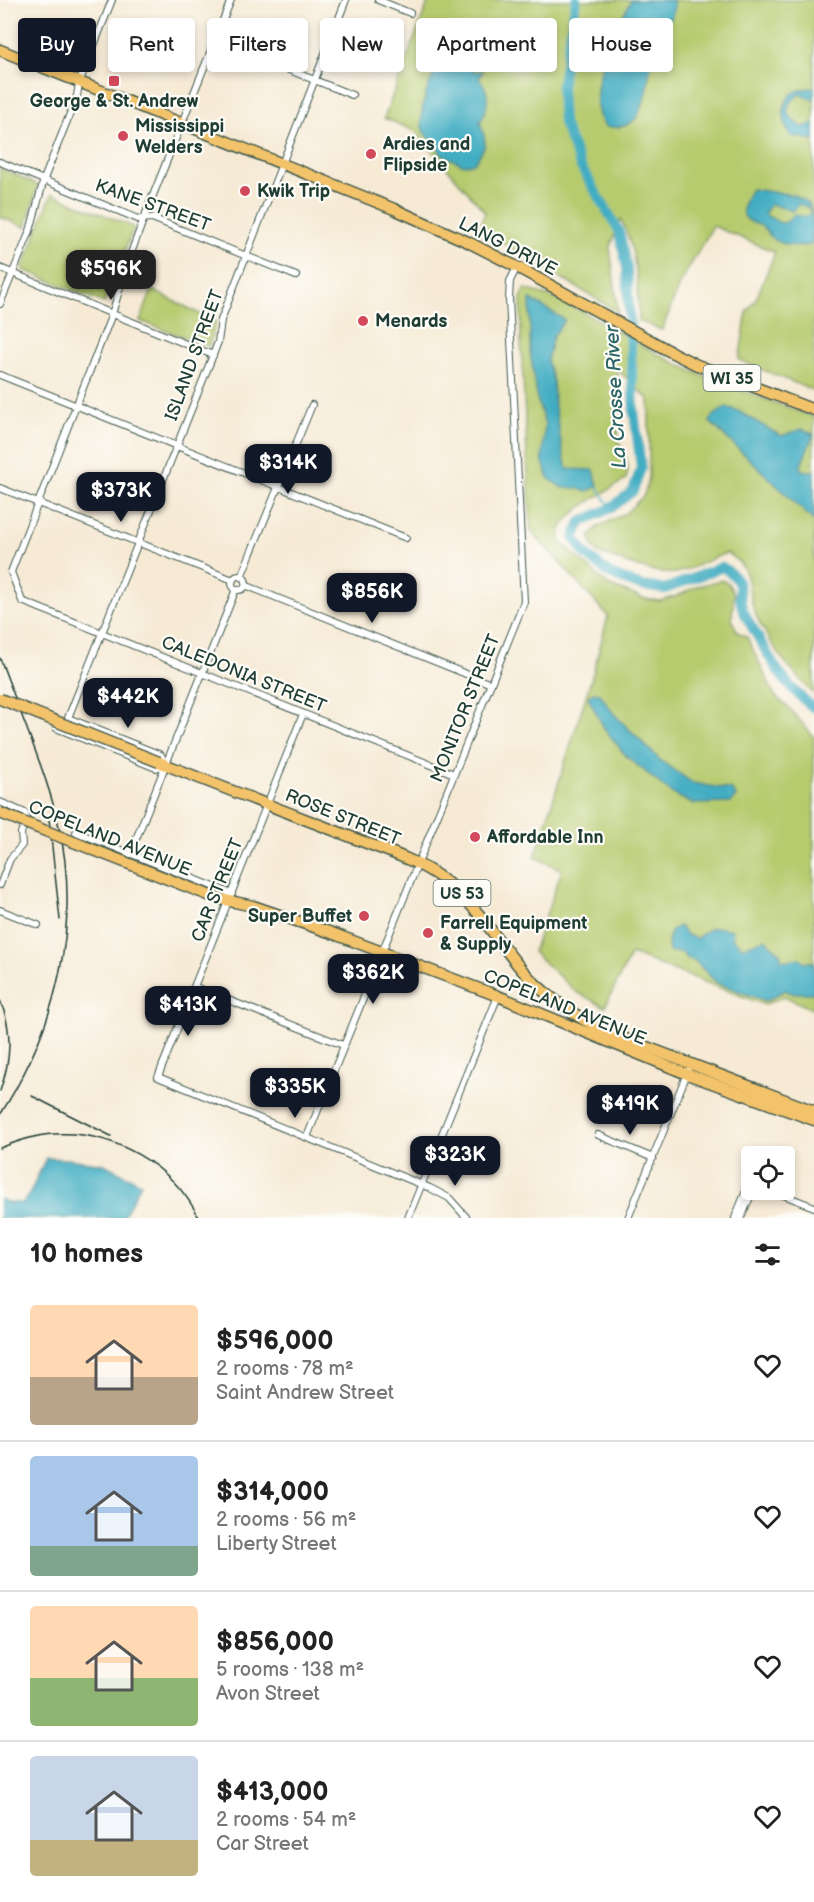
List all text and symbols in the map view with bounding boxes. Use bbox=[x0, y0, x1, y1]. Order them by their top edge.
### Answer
chip: Buy bbox=[18, 18, 96, 72]
chip: Rent bbox=[108, 18, 195, 72]
chip: Filters bbox=[207, 18, 308, 72]
chip: New bbox=[320, 18, 404, 72]
chip: Apartment bbox=[416, 18, 557, 72]
chip: House bbox=[569, 18, 673, 72]
marker: George & St. Andrew bbox=[107, 74, 121, 88]
place label: George & St. Andrew bbox=[30, 91, 199, 112]
place label: Mississippi Welders bbox=[135, 116, 224, 158]
marker: Mississippi Welders bbox=[116, 129, 130, 143]
place label: Ardies and Flipside bbox=[382, 134, 470, 176]
marker: Ardies and Flipside bbox=[364, 147, 378, 161]
street label: KANE STREET bbox=[92, 175, 214, 236]
place label: Kwik Trip bbox=[257, 181, 330, 202]
marker: Kwik Trip bbox=[238, 184, 252, 198]
street label: LANG DRIVE bbox=[455, 213, 561, 280]
pin: $596K bbox=[69, 250, 153, 301]
text: $596K bbox=[80, 257, 142, 281]
street label: ISLAND STREET bbox=[161, 287, 228, 423]
place label: Menards bbox=[375, 311, 448, 332]
marker: Menards bbox=[356, 314, 370, 328]
water label: La Crosse River bbox=[600, 323, 632, 469]
road number: WI 35 bbox=[704, 365, 760, 391]
pin: $314K bbox=[246, 444, 330, 495]
text: $314K bbox=[259, 451, 317, 475]
pin: $373K bbox=[79, 472, 163, 523]
text: $373K bbox=[90, 479, 152, 503]
pin: $856K bbox=[330, 573, 414, 624]
text: $856K bbox=[341, 580, 403, 604]
street label: MONITOR STREET bbox=[426, 631, 505, 785]
street label: CALEDONIA STREET bbox=[158, 632, 330, 717]
pin: $442K bbox=[86, 678, 170, 729]
text: $442K bbox=[97, 685, 159, 709]
street label: ROSE STREET bbox=[282, 785, 404, 850]
street label: COPELAND AVENUE bbox=[25, 796, 194, 881]
place label: Affordable Inn bbox=[486, 827, 604, 848]
marker: Affordable Inn bbox=[468, 830, 482, 844]
street label: CAR STREET bbox=[187, 835, 248, 945]
road number: US 53 bbox=[434, 880, 490, 906]
place label: Super Buffet bbox=[248, 906, 352, 927]
marker: Super Buffet bbox=[357, 909, 371, 923]
place label: Farrell Equipment & Supply bbox=[440, 913, 587, 955]
marker: Farrell Equipment & Supply bbox=[421, 926, 435, 940]
pin: $362K bbox=[331, 954, 415, 1005]
text: $362K bbox=[342, 961, 404, 985]
street label: COPELAND AVENUE bbox=[480, 965, 649, 1050]
pin: $413K bbox=[146, 986, 230, 1037]
text: $413K bbox=[159, 993, 217, 1017]
pin: $335K bbox=[253, 1068, 337, 1119]
text: $335K bbox=[264, 1075, 326, 1099]
pin: $419K bbox=[588, 1085, 672, 1136]
text: $419K bbox=[601, 1092, 659, 1116]
pin: $323K bbox=[413, 1136, 497, 1187]
text: $323K bbox=[424, 1143, 486, 1167]
map controls bbox=[741, 1146, 795, 1200]
button: locate bbox=[741, 1146, 795, 1200]
icon: filters bbox=[751, 1238, 784, 1271]
text: 10 homes bbox=[30, 1239, 143, 1270]
text: $596,000 bbox=[216, 1326, 334, 1357]
icon: home bbox=[78, 1329, 150, 1401]
icon: heart bbox=[751, 1349, 784, 1382]
text: 2 rooms · 78 m² bbox=[216, 1357, 354, 1381]
text: Saint Andrew Street bbox=[216, 1381, 394, 1405]
text: $314,000 bbox=[216, 1477, 329, 1508]
icon: home bbox=[78, 1480, 150, 1552]
icon: heart bbox=[751, 1500, 784, 1533]
text: 2 rooms · 56 m² bbox=[216, 1508, 356, 1532]
text: Liberty Street bbox=[216, 1532, 337, 1556]
text: $856,000 bbox=[216, 1627, 334, 1658]
icon: home bbox=[78, 1630, 150, 1702]
icon: heart bbox=[751, 1650, 784, 1683]
text: 5 rooms · 138 m² bbox=[216, 1658, 364, 1682]
text: Avon Street bbox=[216, 1682, 320, 1706]
text: $413,000 bbox=[216, 1777, 328, 1808]
icon: home bbox=[78, 1780, 150, 1852]
icon: heart bbox=[751, 1800, 784, 1833]
text: 2 rooms · 54 m² bbox=[216, 1808, 356, 1832]
text: Car Street bbox=[216, 1832, 309, 1856]

